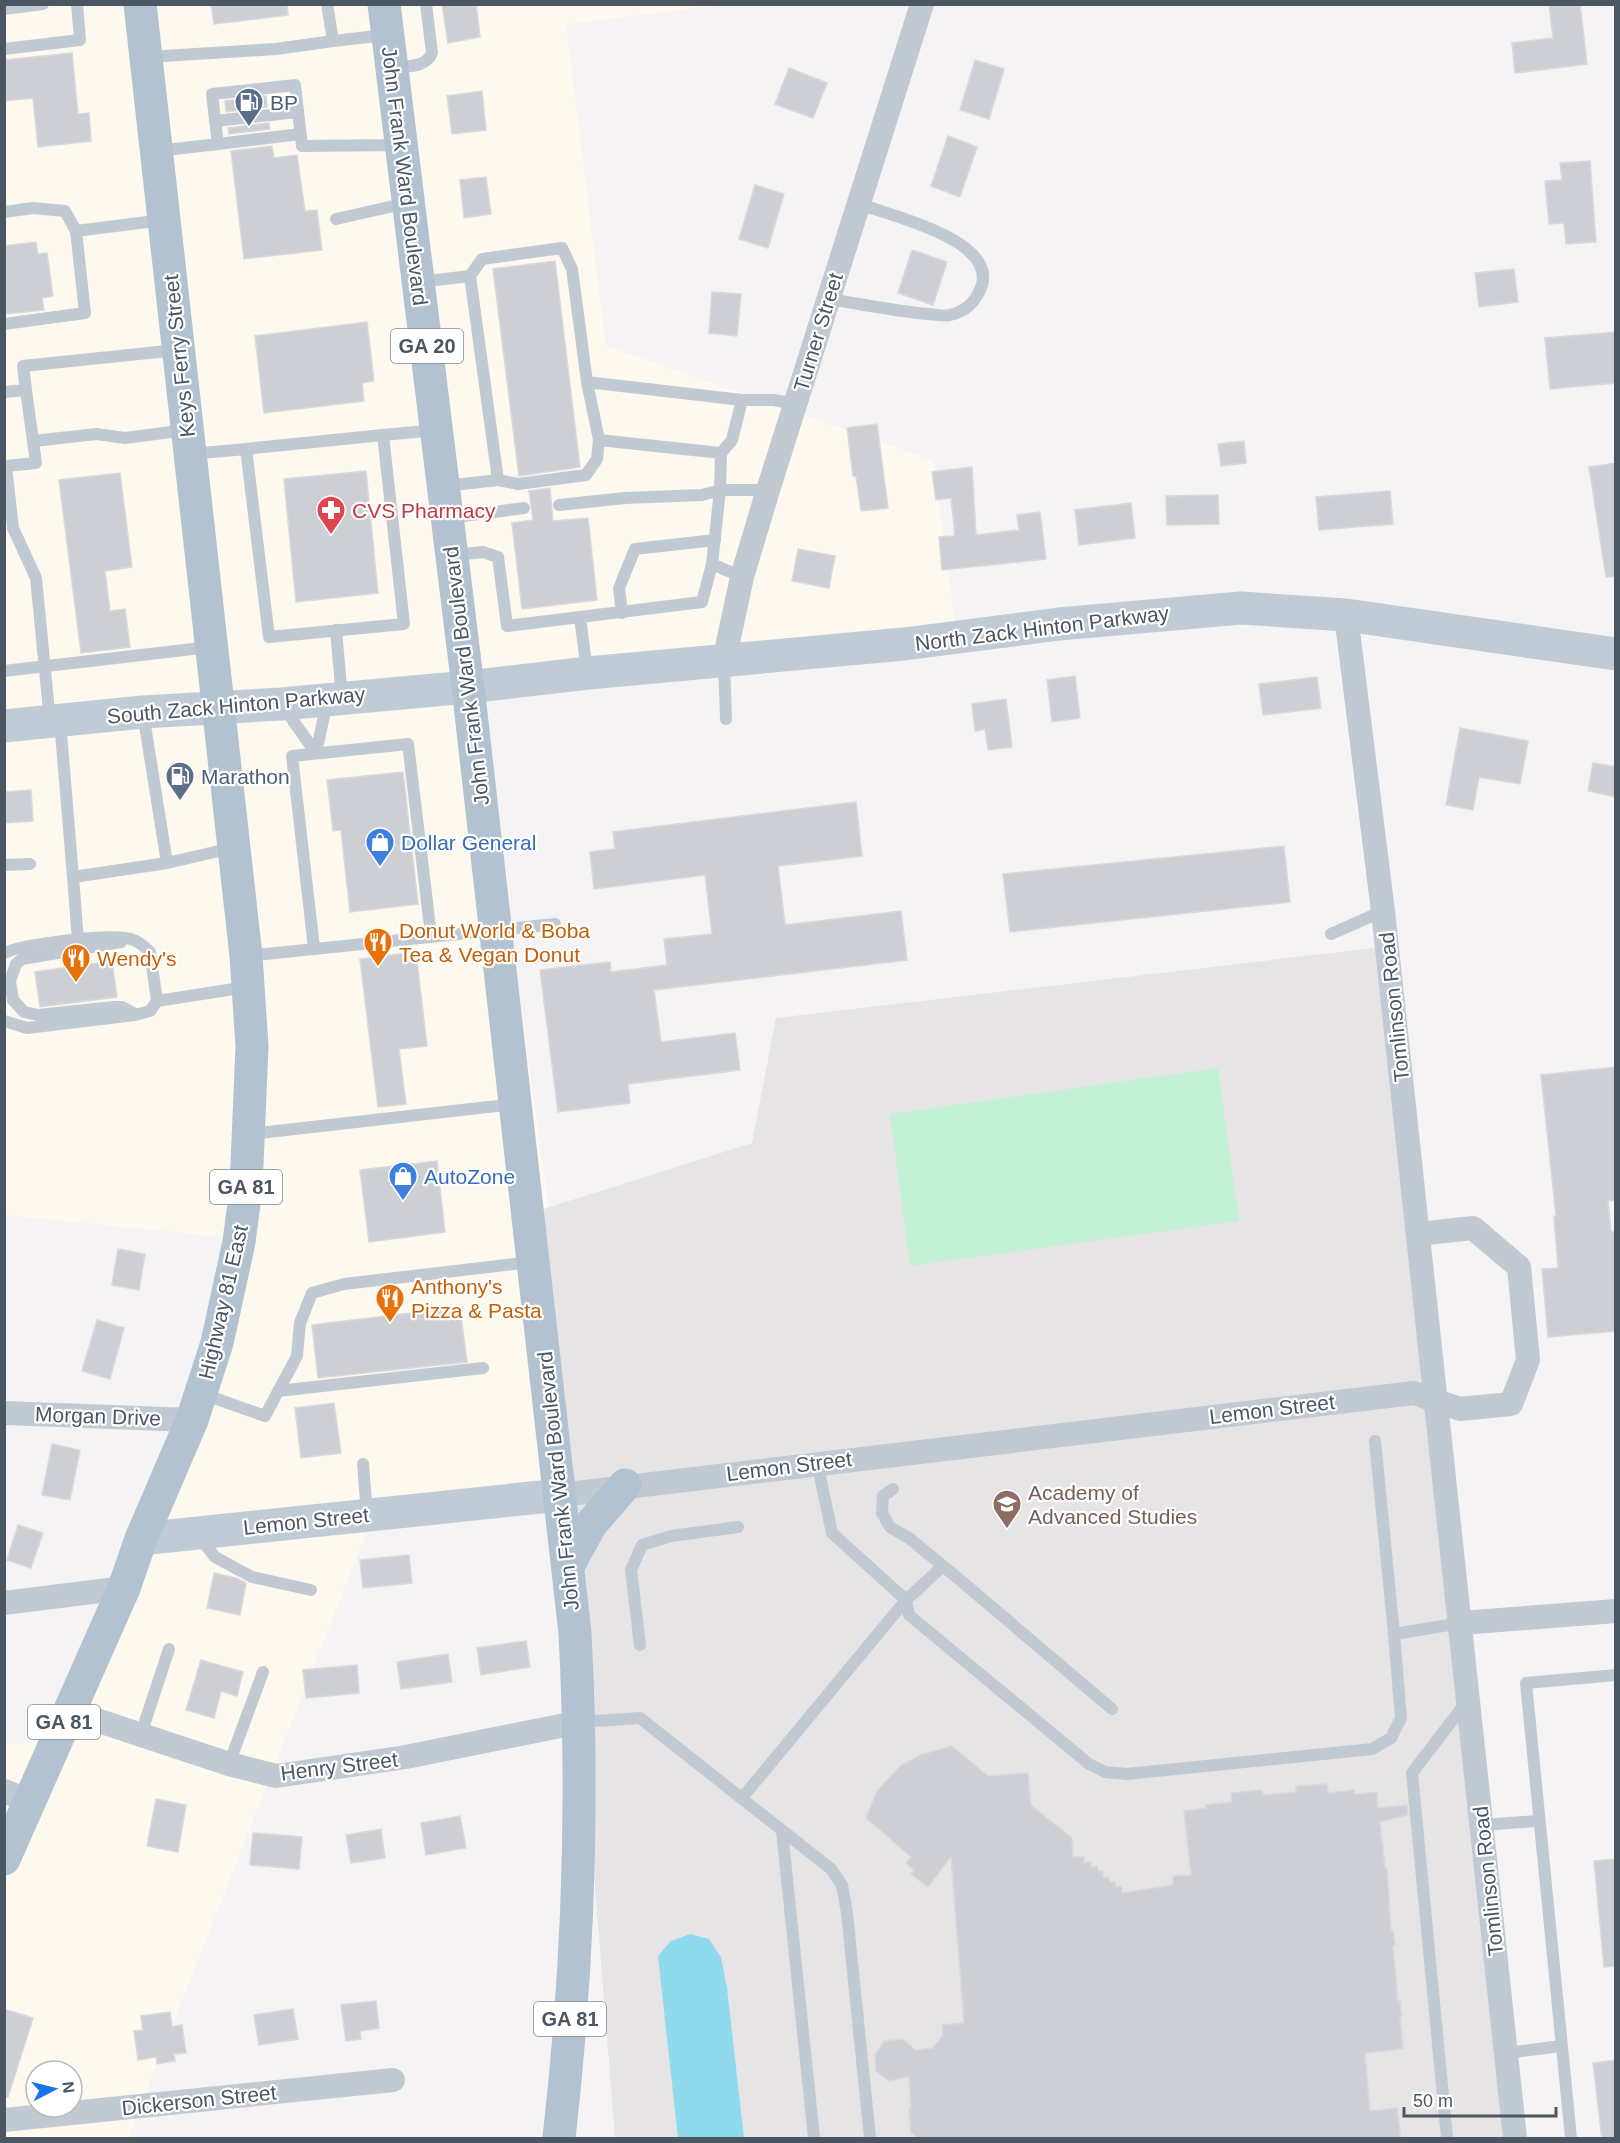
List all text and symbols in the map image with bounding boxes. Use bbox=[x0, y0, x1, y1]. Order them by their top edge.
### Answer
street label: John Frank Ward Boulevard bbox=[378, 45, 432, 307]
fuel station icon: BP bbox=[233, 86, 265, 128]
place label: BP bbox=[270, 91, 298, 114]
street label: Turner Street bbox=[789, 270, 847, 394]
street label: Keys Ferry Street bbox=[159, 273, 199, 438]
road number: GA 20 bbox=[391, 329, 463, 363]
pharmacy icon: CVS Pharmacy bbox=[315, 494, 347, 536]
place label: CVS Pharmacy bbox=[352, 499, 496, 522]
street label: John Frank Ward Boulevard bbox=[439, 545, 493, 807]
street label: North Zack Hinton Parkway bbox=[914, 601, 1171, 655]
street label: South Zack Hinton Parkway bbox=[106, 682, 367, 728]
fuel station icon: Marathon bbox=[164, 760, 196, 802]
place label: Marathon bbox=[201, 765, 290, 788]
shop icon: Dollar General bbox=[364, 826, 396, 868]
place label: Dollar General bbox=[401, 831, 536, 854]
place label: Donut World & Boba Tea & Vegan Donut bbox=[399, 919, 590, 966]
restaurant icon: Donut World & Boba Tea & Vegan Donut bbox=[362, 926, 394, 968]
street label: Tomlinson Road bbox=[1375, 931, 1413, 1083]
restaurant icon: Wendy's bbox=[60, 942, 92, 984]
place label: Wendy's bbox=[97, 947, 177, 970]
shop icon: AutoZone bbox=[387, 1160, 419, 1202]
place label: AutoZone bbox=[424, 1165, 515, 1188]
road number: GA 81 bbox=[210, 1170, 282, 1204]
street label: Highway 81 East bbox=[194, 1222, 252, 1381]
place label: Anthony's Pizza & Pasta bbox=[411, 1275, 542, 1322]
restaurant icon: Anthony's Pizza & Pasta bbox=[374, 1282, 406, 1324]
street label: John Frank Ward Boulevard bbox=[533, 1350, 583, 1612]
street label: Lemon Street bbox=[1208, 1390, 1336, 1428]
street label: Morgan Drive bbox=[35, 1402, 161, 1430]
street label: Lemon Street bbox=[725, 1447, 853, 1485]
place label: Academy of Advanced Studies bbox=[1028, 1481, 1197, 1528]
school or university icon: Academy of Advanced Studies bbox=[991, 1488, 1023, 1530]
street label: Lemon Street bbox=[242, 1503, 370, 1539]
road number: GA 81 bbox=[28, 1705, 100, 1739]
street label: Henry Street bbox=[279, 1747, 399, 1785]
street label: Tomlinson Road bbox=[1469, 1805, 1507, 1957]
road number: GA 81 bbox=[534, 2002, 606, 2036]
north arrow bbox=[24, 2059, 84, 2119]
text: N bbox=[59, 2080, 78, 2094]
street label: Dickerson Street bbox=[121, 2080, 278, 2120]
scale bar bbox=[1404, 2080, 1556, 2118]
text: 50 m bbox=[1413, 2091, 1453, 2111]

